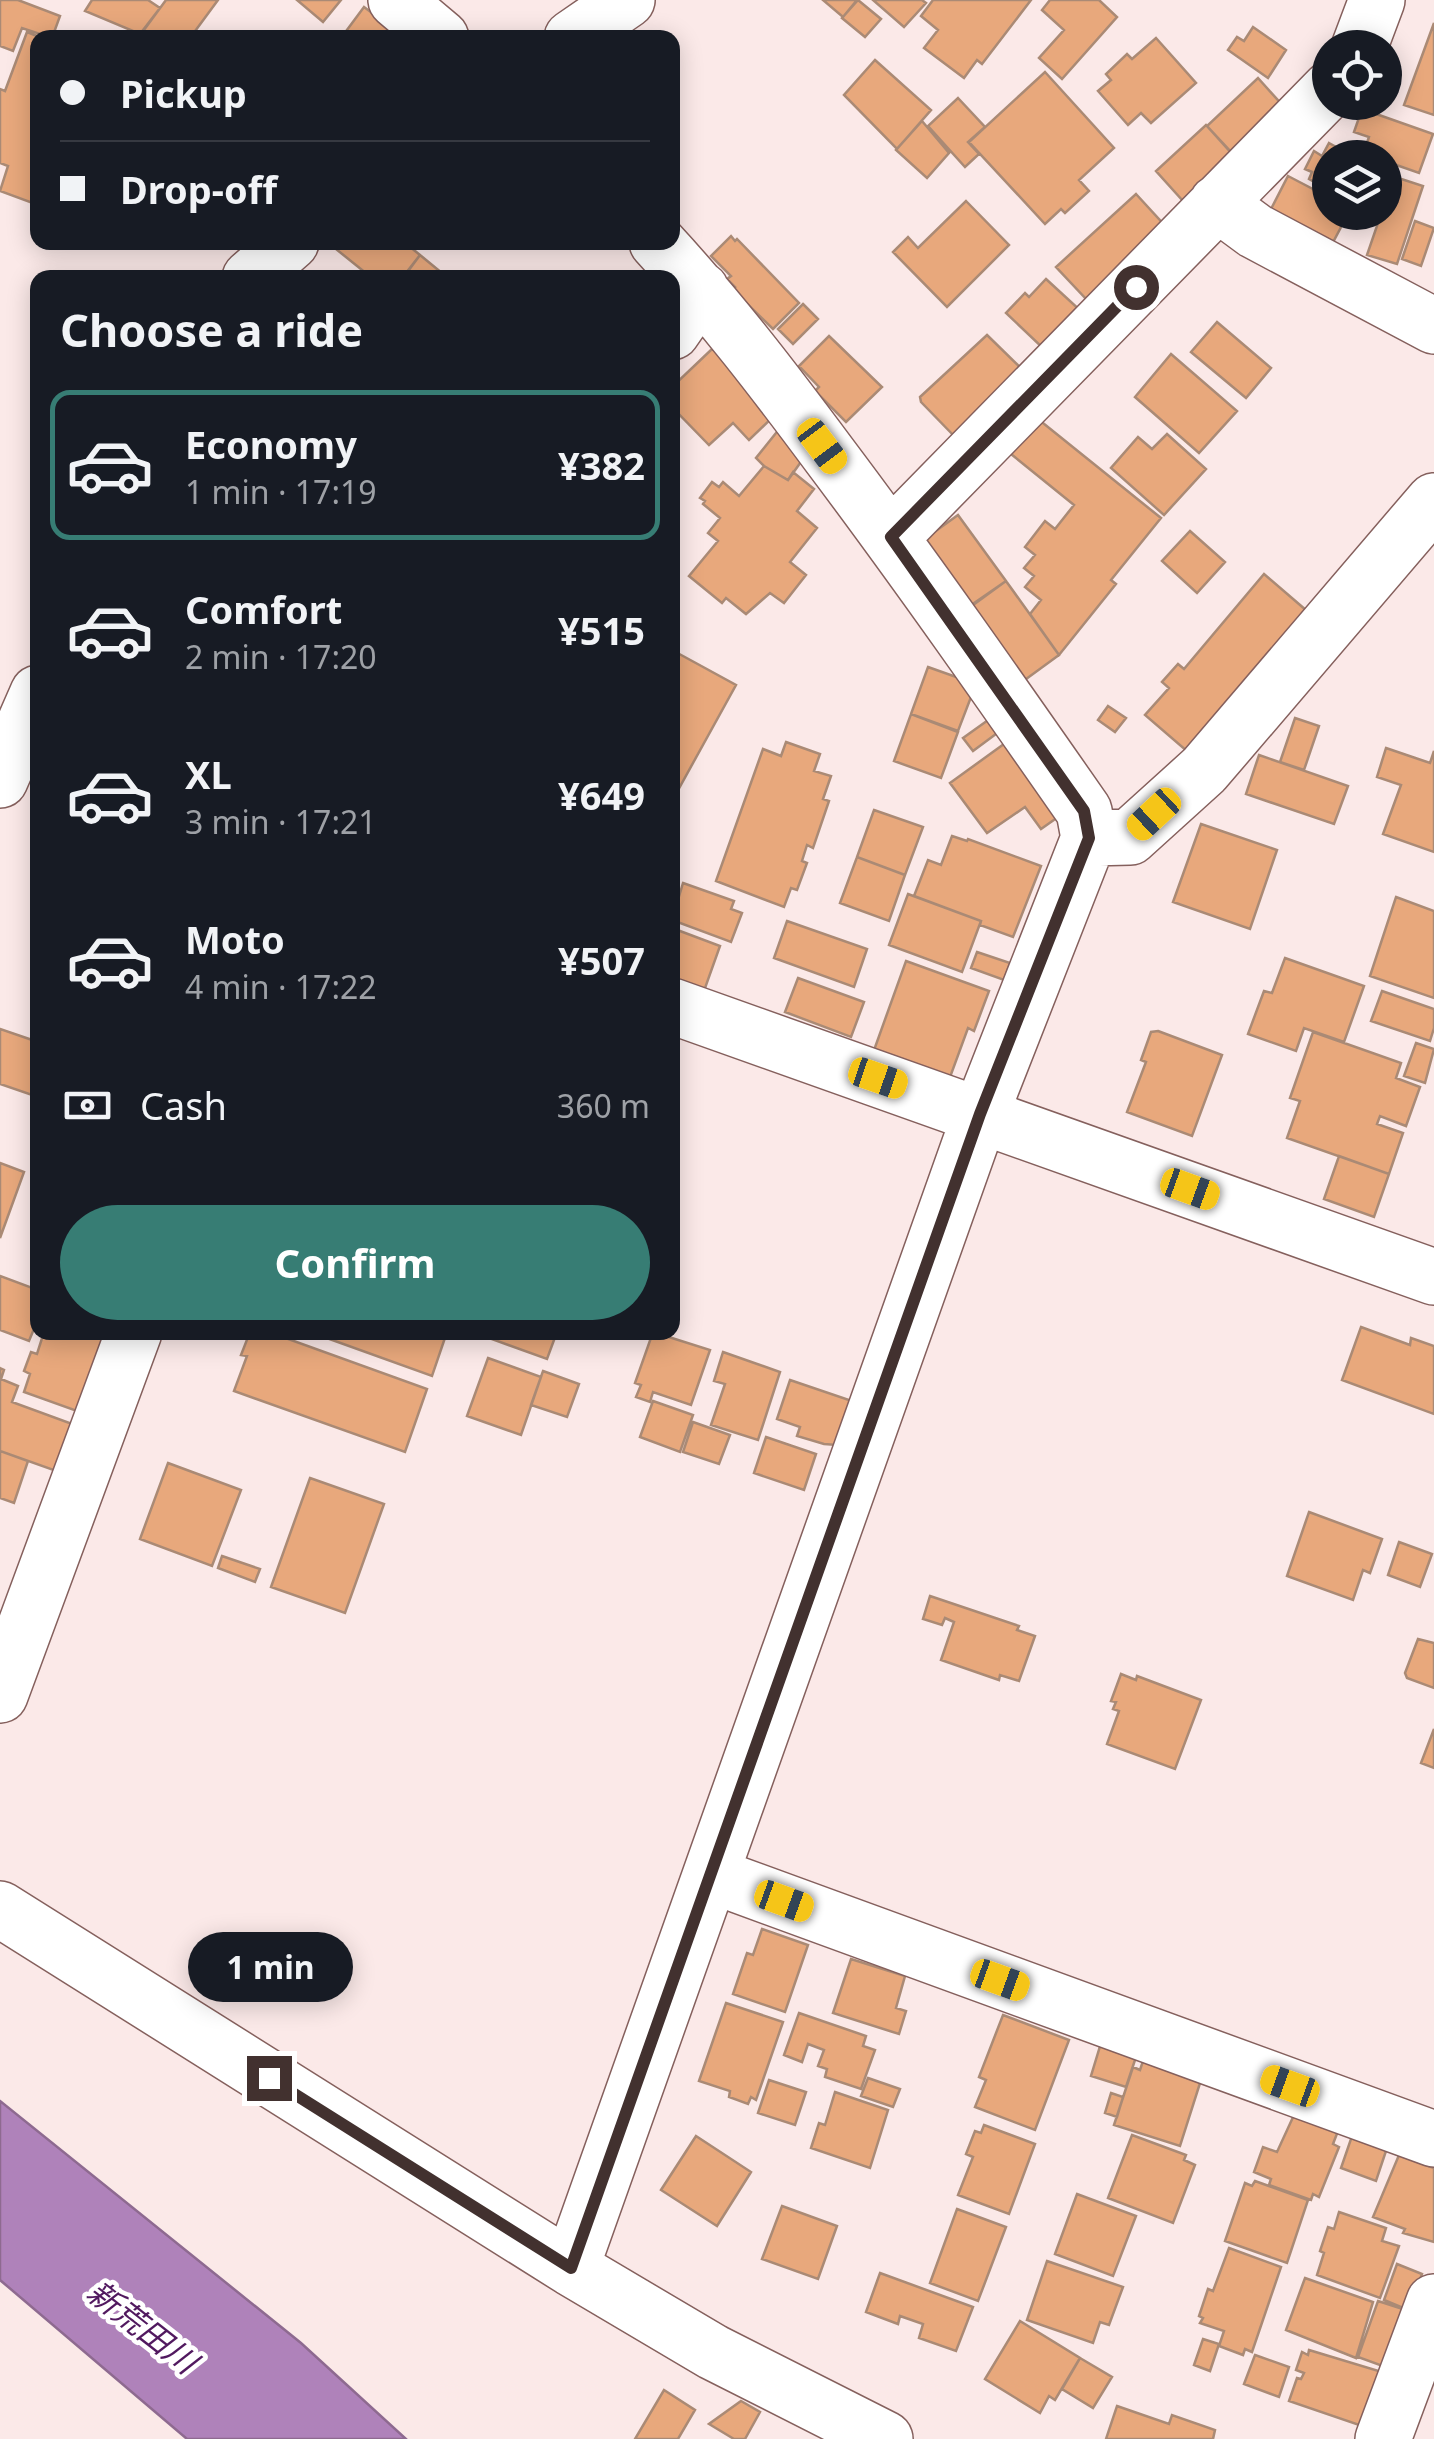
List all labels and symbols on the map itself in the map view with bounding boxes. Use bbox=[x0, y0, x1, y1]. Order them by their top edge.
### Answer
route start bbox=[1114, 265, 1159, 310]
car bbox=[792, 413, 852, 479]
car bbox=[1122, 783, 1186, 845]
car bbox=[845, 1054, 911, 1102]
car bbox=[1157, 1165, 1223, 1213]
car bbox=[751, 1877, 817, 1925]
callout: 1 min bbox=[186, 1933, 352, 2003]
car bbox=[967, 1956, 1033, 2004]
route end bbox=[247, 2056, 292, 2101]
car bbox=[1257, 2062, 1323, 2110]
water label: 新荒田川 bbox=[79, 2270, 209, 2384]

